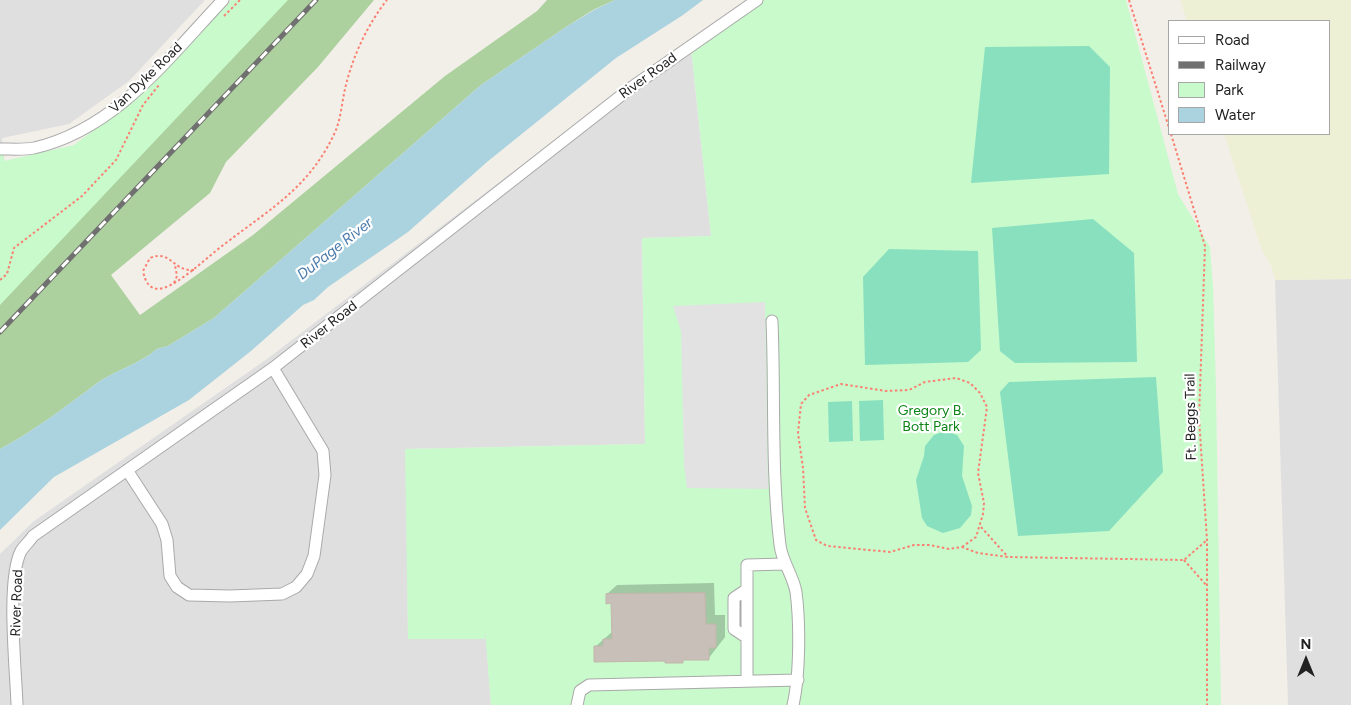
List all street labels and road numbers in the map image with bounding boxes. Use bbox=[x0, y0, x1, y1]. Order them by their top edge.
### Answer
street label: Van Dyke Road bbox=[106, 39, 186, 117]
street label: River Road bbox=[616, 49, 680, 103]
street label: River Road bbox=[297, 298, 361, 352]
street label: Ft. Beggs Trail bbox=[1182, 373, 1200, 461]
street label: River Road bbox=[7, 569, 27, 637]

